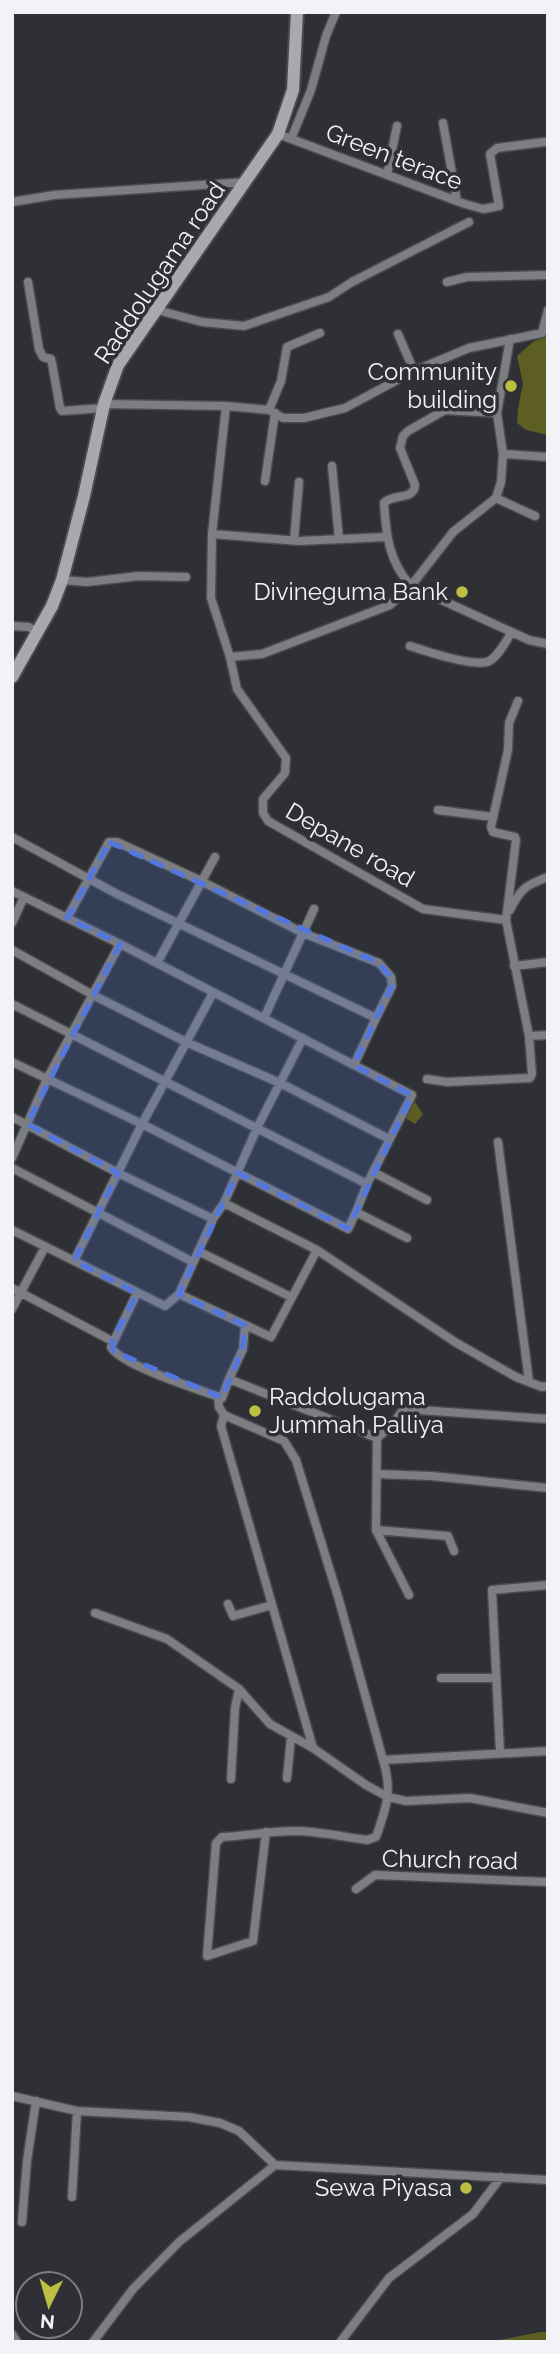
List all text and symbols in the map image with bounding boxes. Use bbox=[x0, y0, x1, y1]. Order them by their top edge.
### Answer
street label: Green terace bbox=[322, 117, 467, 196]
street label: Raddolugama road bbox=[88, 176, 231, 369]
place label: Community building bbox=[368, 357, 497, 414]
marker: Community building bbox=[503, 378, 519, 394]
place label: Divineguma Bank bbox=[253, 577, 448, 606]
marker: Divineguma Bank bbox=[454, 584, 470, 600]
street label: Depane road bbox=[281, 796, 420, 893]
place label: Raddolugama Jummah Palliya bbox=[269, 1382, 444, 1439]
marker: Raddolugama Jummah Palliya bbox=[247, 1403, 263, 1419]
street label: Church road bbox=[382, 1844, 518, 1875]
place label: Sewa Piyasa bbox=[315, 2173, 452, 2202]
marker: Sewa Piyasa bbox=[458, 2180, 474, 2196]
north arrow bbox=[14, 2270, 84, 2340]
text: N bbox=[39, 2310, 56, 2334]

